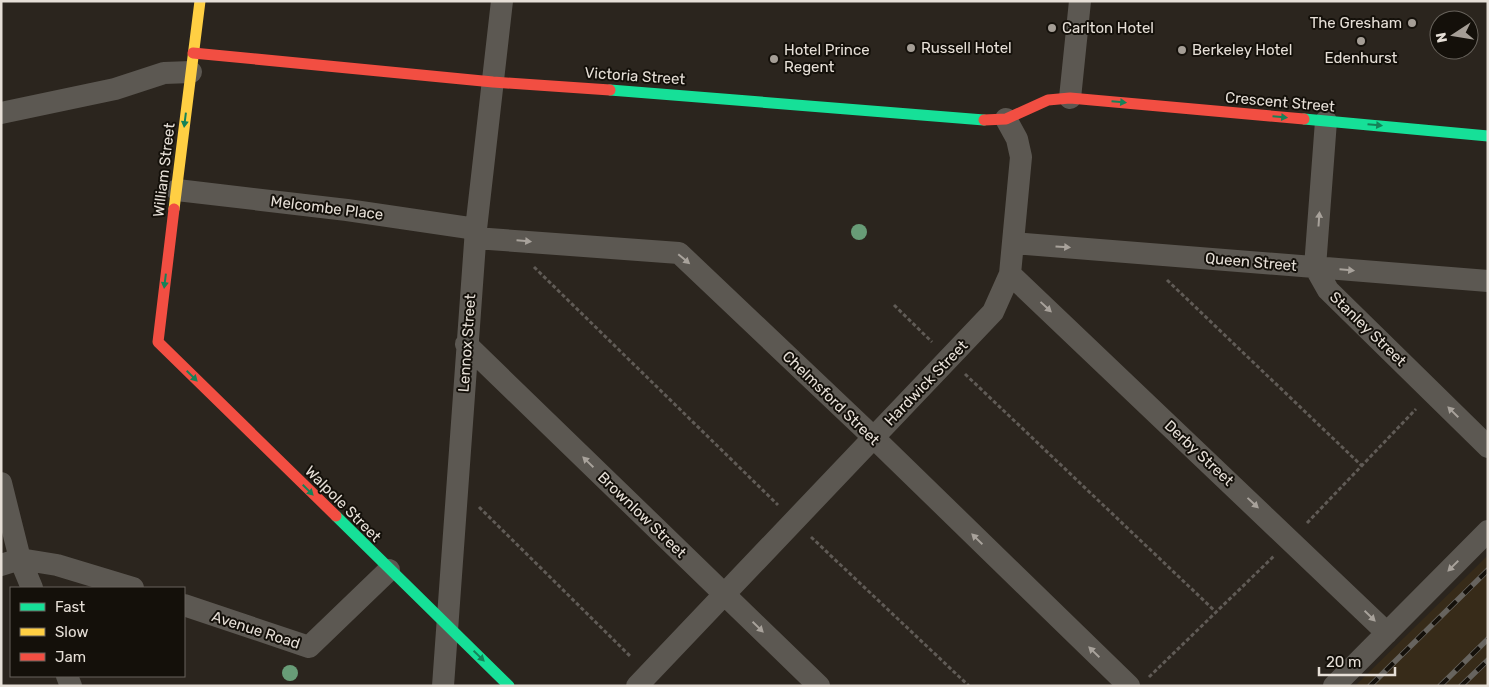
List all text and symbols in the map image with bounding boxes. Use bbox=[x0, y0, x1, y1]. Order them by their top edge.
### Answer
north arrow bbox=[1429, 10, 1479, 60]
place label: The Gresham bbox=[1310, 14, 1402, 32]
marker: The Gresham bbox=[1406, 17, 1418, 29]
place label: Carlton Hotel bbox=[1062, 19, 1154, 37]
marker: Carlton Hotel bbox=[1046, 22, 1058, 34]
text: N bbox=[1432, 31, 1451, 44]
marker: Edenhurst bbox=[1355, 35, 1367, 47]
place label: Russell Hotel bbox=[921, 39, 1012, 57]
place label: Hotel Prince Regent bbox=[784, 41, 870, 76]
place label: Berkeley Hotel bbox=[1192, 41, 1292, 59]
marker: Russell Hotel bbox=[905, 42, 917, 54]
marker: Berkeley Hotel bbox=[1176, 44, 1188, 56]
place label: Edenhurst bbox=[1325, 49, 1398, 67]
marker: Hotel Prince Regent bbox=[768, 53, 780, 65]
street label: Victoria Street bbox=[584, 64, 686, 89]
street label: Crescent Street bbox=[1224, 88, 1336, 116]
one-way arrow bbox=[1111, 98, 1127, 106]
one-way arrow bbox=[181, 112, 189, 128]
one-way arrow bbox=[1273, 113, 1289, 121]
street label: William Street bbox=[149, 122, 179, 218]
one-way arrow bbox=[1367, 122, 1383, 130]
street label: Melcombe Place bbox=[270, 192, 384, 224]
one-way arrow bbox=[1315, 210, 1323, 226]
one-way arrow bbox=[516, 237, 532, 245]
one-way arrow bbox=[1055, 243, 1071, 251]
street label: Queen Street bbox=[1204, 249, 1298, 275]
one-way arrow bbox=[677, 253, 690, 264]
one-way arrow bbox=[1339, 266, 1355, 274]
one-way arrow bbox=[161, 274, 169, 290]
street label: Stanley Street bbox=[1326, 288, 1410, 370]
street label: Lennox Street bbox=[455, 293, 479, 393]
one-way arrow bbox=[1039, 301, 1051, 313]
street label: Hardwick Street bbox=[881, 336, 971, 430]
street label: Chelmsford Street bbox=[779, 347, 883, 449]
one-way arrow bbox=[186, 370, 198, 382]
one-way arrow bbox=[1447, 406, 1459, 418]
street label: Derby Street bbox=[1161, 416, 1237, 490]
one-way arrow bbox=[582, 456, 594, 468]
street label: Walpole Street bbox=[301, 462, 385, 546]
street label: Brownlow Street bbox=[594, 468, 690, 562]
one-way arrow bbox=[302, 484, 314, 496]
one-way arrow bbox=[1246, 497, 1258, 509]
one-way arrow bbox=[972, 533, 984, 545]
one-way arrow bbox=[1448, 560, 1460, 572]
legend bbox=[10, 587, 185, 677]
text: Fast bbox=[55, 598, 85, 616]
street label: Avenue Road bbox=[210, 607, 302, 653]
one-way arrow bbox=[1363, 610, 1375, 622]
one-way arrow bbox=[752, 621, 764, 633]
text: Slow bbox=[55, 623, 88, 641]
scale bar bbox=[1319, 644, 1395, 676]
one-way arrow bbox=[1088, 646, 1100, 658]
text: Jam bbox=[55, 648, 86, 666]
one-way arrow bbox=[472, 650, 484, 662]
text: 20 m bbox=[1326, 653, 1361, 671]

